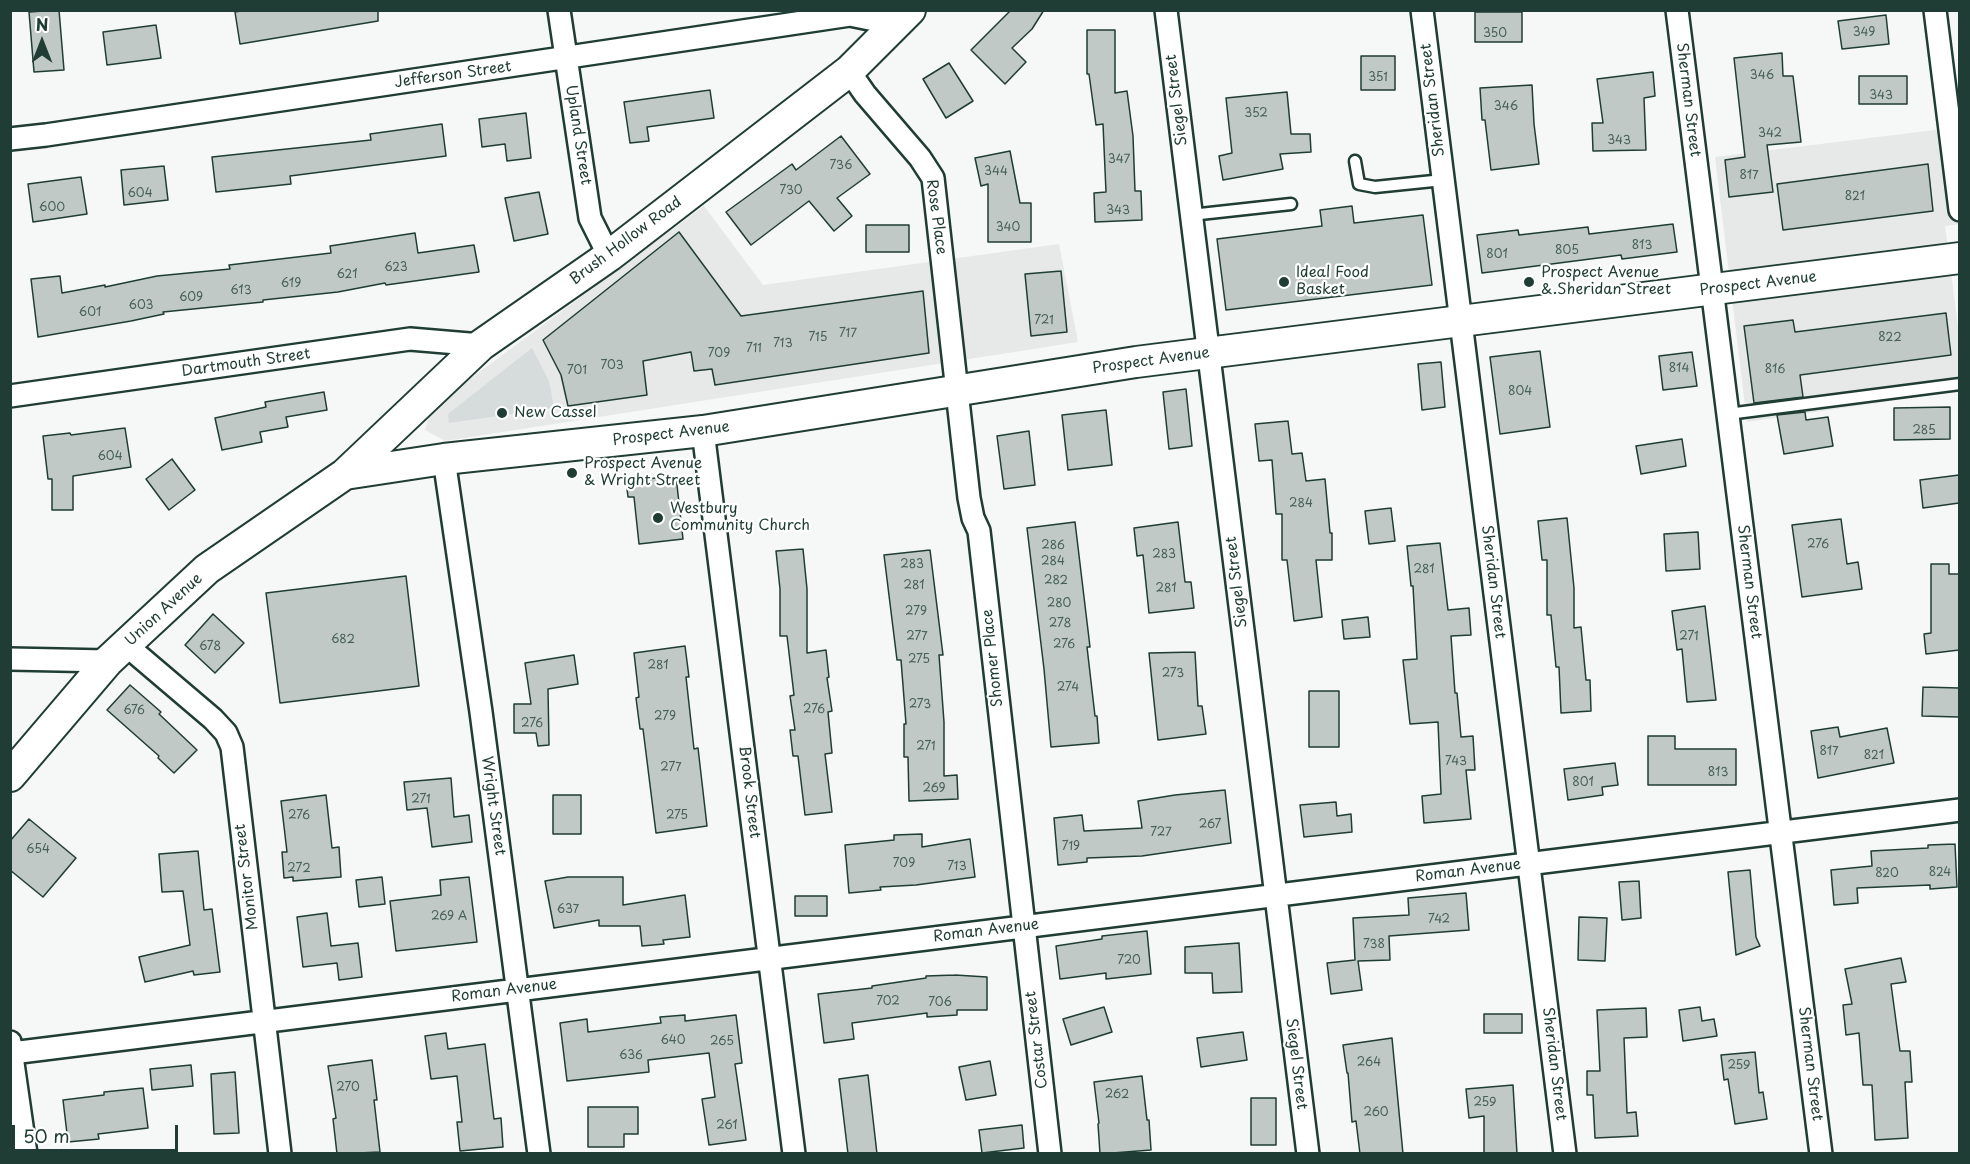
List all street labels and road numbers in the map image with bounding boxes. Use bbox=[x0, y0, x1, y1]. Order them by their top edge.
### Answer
street label: Sheridan Street bbox=[1417, 42, 1449, 158]
street label: Sherman Street bbox=[1672, 42, 1704, 158]
street label: Siegel Street bbox=[1162, 53, 1192, 147]
street label: Jefferson Street bbox=[394, 58, 512, 92]
street label: Upland Street bbox=[561, 84, 595, 186]
street label: Rose Place bbox=[922, 178, 950, 256]
street label: Brush Hollow Road bbox=[567, 193, 685, 289]
street label: Prospect Avenue bbox=[1698, 268, 1818, 300]
street label: Prospect Avenue bbox=[1091, 344, 1211, 378]
street label: Dartmouth Street bbox=[180, 345, 312, 381]
street label: Prospect Avenue bbox=[611, 418, 731, 450]
street label: Sheridan Street bbox=[1477, 524, 1509, 640]
street label: Sherman Street bbox=[1733, 524, 1765, 640]
street label: Siegel Street bbox=[1222, 535, 1252, 629]
street label: Union Avenue bbox=[122, 570, 206, 650]
street label: Shomer Place bbox=[979, 608, 1007, 708]
street label: Brook Street bbox=[734, 745, 764, 839]
street label: Wright Street bbox=[477, 755, 509, 857]
street label: Monitor Street bbox=[232, 823, 262, 931]
street label: Roman Avenue bbox=[1414, 856, 1522, 886]
street label: Roman Avenue bbox=[932, 916, 1040, 946]
street label: Roman Avenue bbox=[450, 976, 558, 1006]
street label: Costar Street bbox=[1022, 990, 1052, 1090]
street label: Sheridan Street bbox=[1538, 1006, 1570, 1122]
street label: Sherman Street bbox=[1794, 1006, 1826, 1122]
street label: Siegel Street bbox=[1281, 1017, 1311, 1111]

